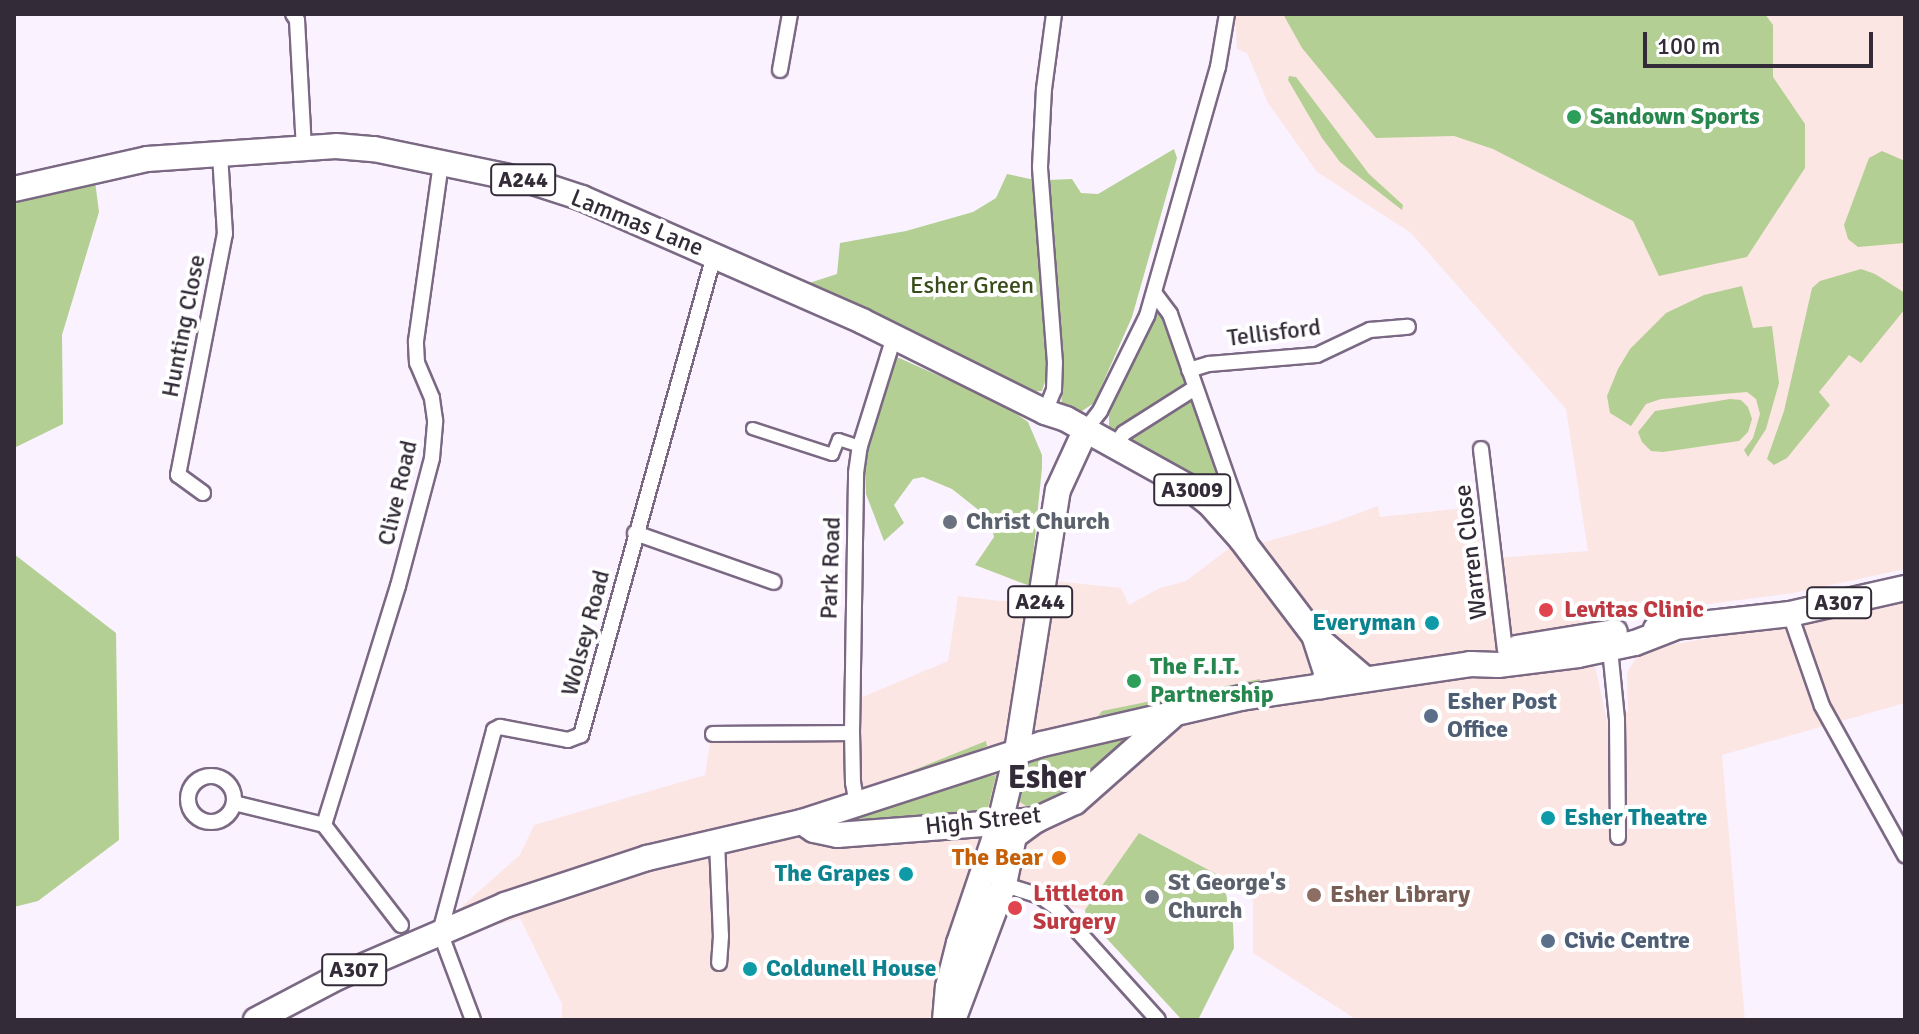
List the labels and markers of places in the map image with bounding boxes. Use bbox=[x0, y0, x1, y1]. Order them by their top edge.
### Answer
place label: Sandown Sports bbox=[1590, 103, 1760, 131]
marker: Sandown Sports bbox=[1565, 108, 1583, 126]
place label: Christ Church bbox=[966, 508, 1110, 536]
marker: Christ Church bbox=[941, 513, 959, 531]
place label: Levitas Clinic bbox=[1564, 596, 1704, 624]
marker: Levitas Clinic bbox=[1535, 599, 1557, 621]
place label: Everyman bbox=[1312, 609, 1416, 637]
marker: Everyman bbox=[1423, 614, 1441, 632]
place label: The F.I.T. Partnership bbox=[1150, 653, 1274, 709]
marker: The F.I.T. Partnership bbox=[1125, 672, 1143, 690]
place label: Esher Post Office bbox=[1447, 688, 1557, 744]
marker: Esher Post Office bbox=[1422, 707, 1440, 725]
place label: Esher Theatre bbox=[1564, 804, 1708, 832]
marker: Esher Theatre bbox=[1539, 809, 1557, 827]
place label: The Bear bbox=[952, 844, 1043, 872]
marker: The Bear bbox=[1050, 849, 1068, 867]
place label: The Grapes bbox=[775, 860, 890, 888]
marker: The Grapes bbox=[897, 865, 915, 883]
place label: St George's Church bbox=[1168, 869, 1286, 925]
place label: Littleton Surgery bbox=[1033, 880, 1124, 936]
place label: Esher Library bbox=[1330, 881, 1470, 909]
marker: Esher Library bbox=[1305, 886, 1323, 904]
marker: St George's Church bbox=[1143, 888, 1161, 906]
marker: Littleton Surgery bbox=[1004, 897, 1026, 919]
place label: Civic Centre bbox=[1564, 927, 1690, 955]
marker: Civic Centre bbox=[1539, 932, 1557, 950]
place label: Coldunell House bbox=[766, 955, 936, 983]
marker: Coldunell House bbox=[741, 960, 759, 978]

